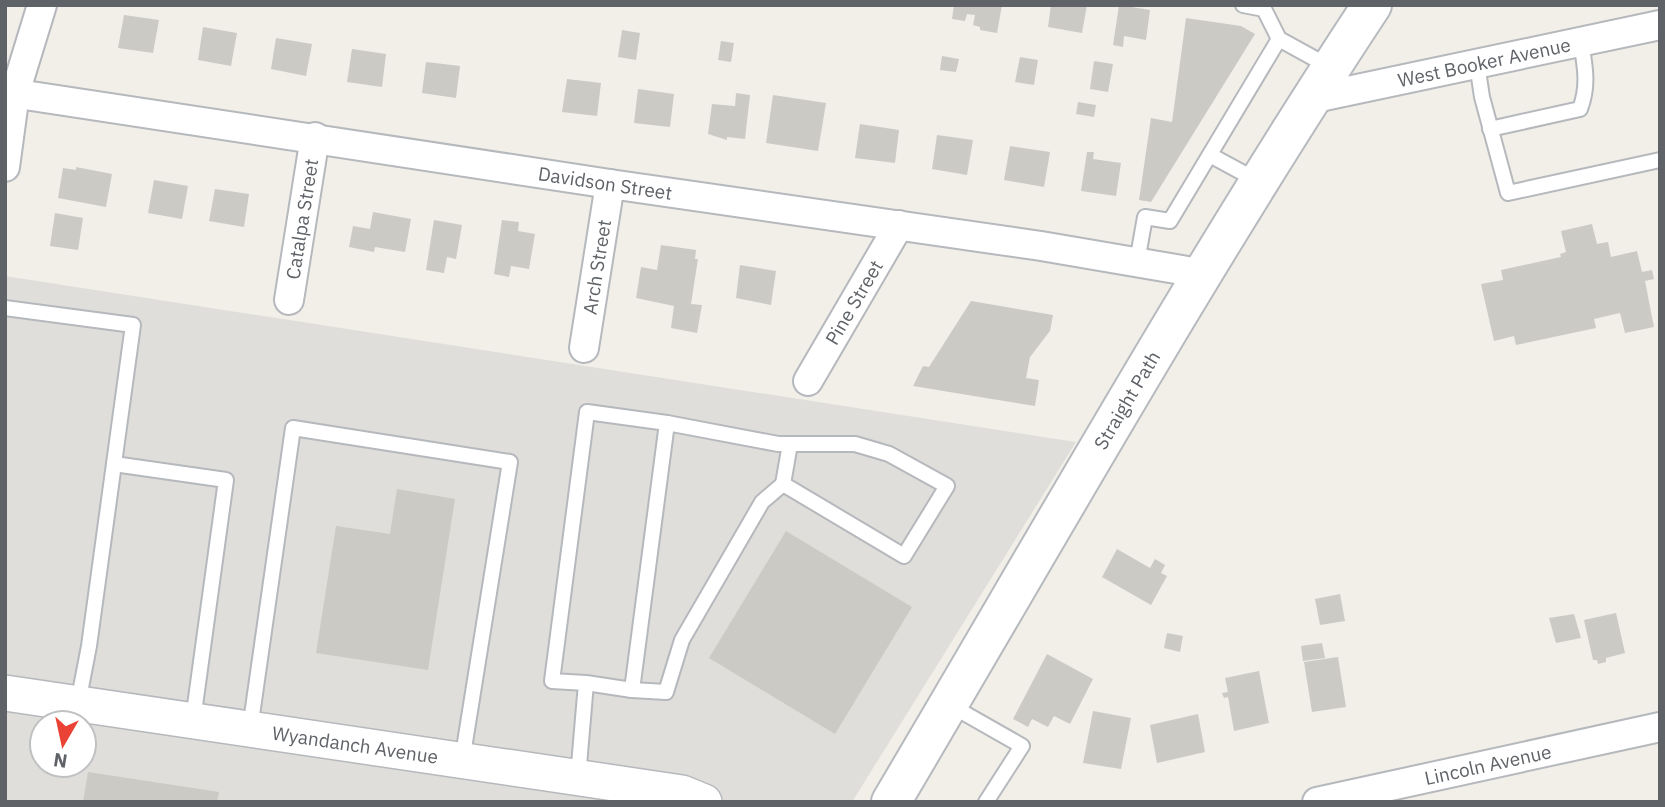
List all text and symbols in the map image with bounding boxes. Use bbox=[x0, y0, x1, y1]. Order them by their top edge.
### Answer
street label: West Booker Avenue bbox=[1395, 32, 1573, 92]
street label: Catalpa Street bbox=[280, 157, 323, 281]
street label: Davidson Street bbox=[536, 161, 674, 205]
street label: Arch Street bbox=[577, 218, 616, 316]
street label: Pine Street bbox=[820, 256, 888, 349]
street label: Straight Path bbox=[1088, 346, 1165, 454]
north arrow bbox=[28, 709, 98, 779]
street label: Wyandanch Avenue bbox=[271, 721, 440, 769]
street label: Lincoln Avenue bbox=[1422, 739, 1554, 790]
text: N bbox=[52, 748, 69, 774]

